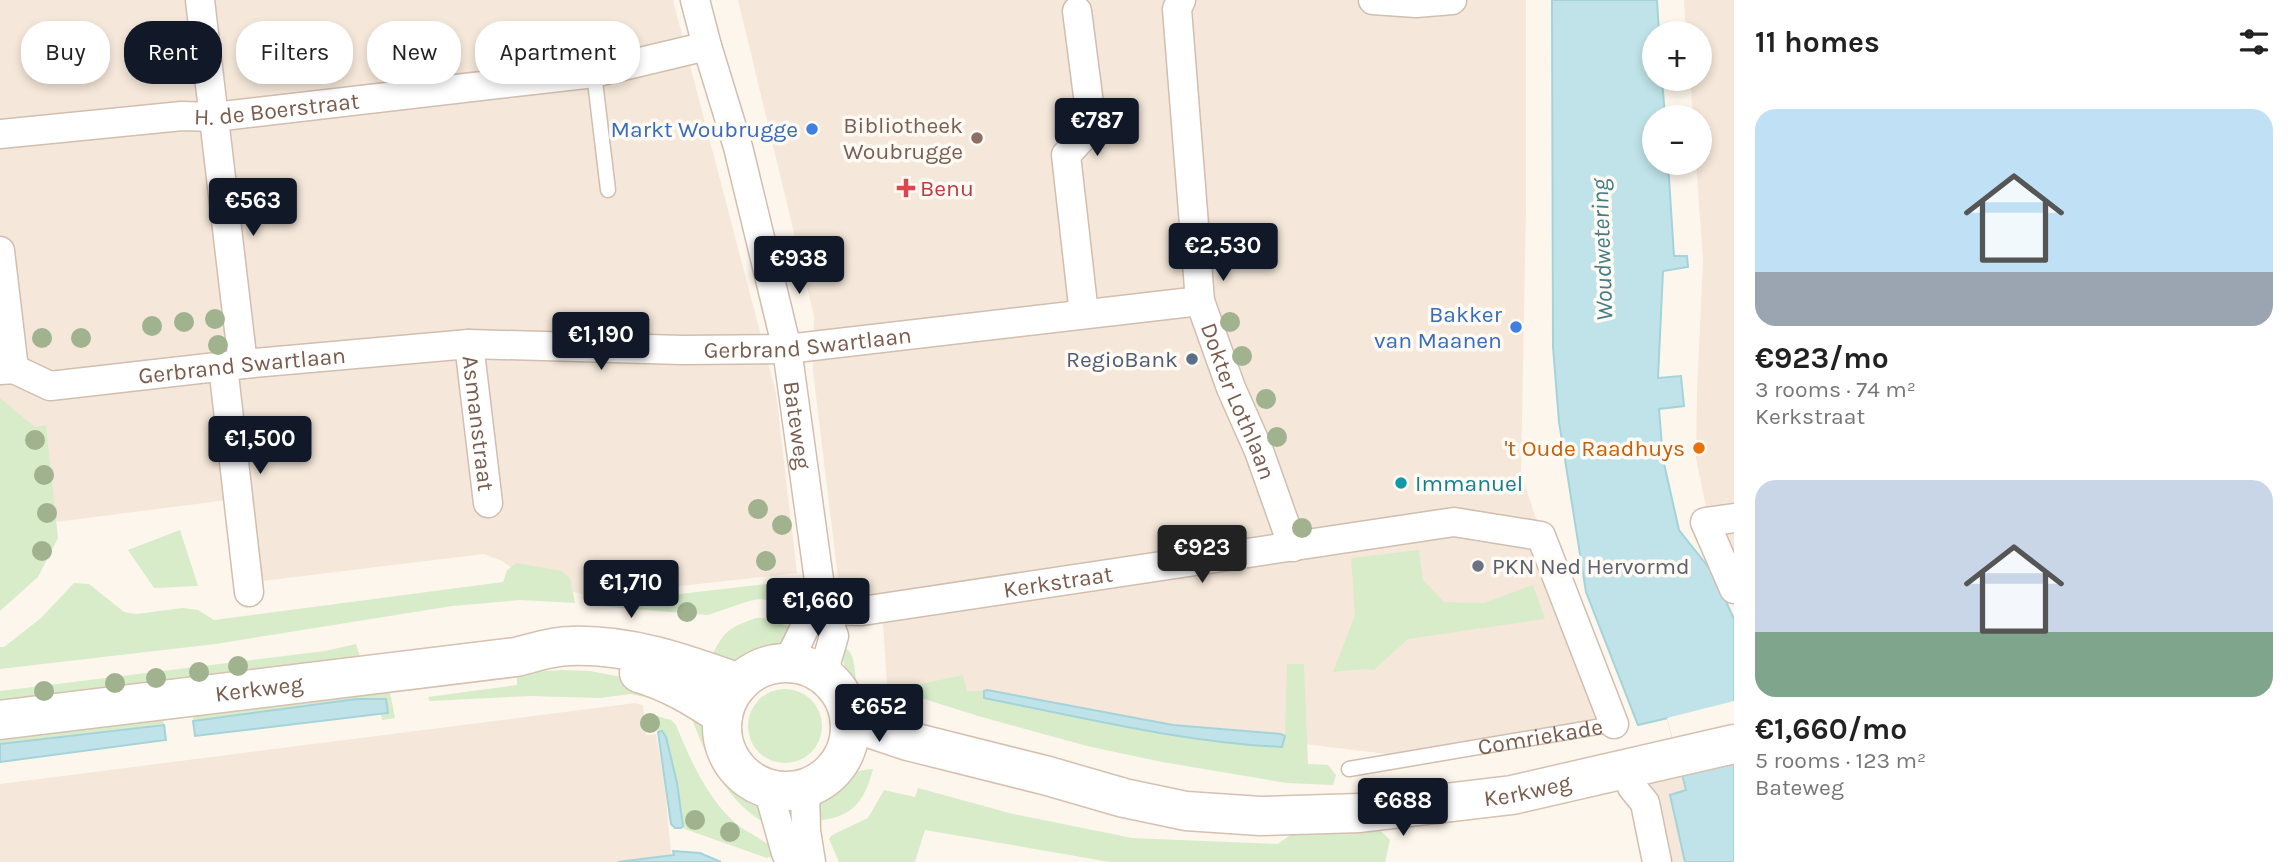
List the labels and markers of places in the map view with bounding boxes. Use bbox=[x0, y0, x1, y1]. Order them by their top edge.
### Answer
pin: €787 bbox=[1056, 99, 1138, 158]
place label: Bibliotheek Woubrugge bbox=[843, 112, 963, 165]
place label: Markt Woubrugge bbox=[611, 116, 798, 143]
marker: Markt Woubrugge bbox=[804, 121, 820, 137]
marker: Bibliotheek Woubrugge bbox=[969, 130, 985, 146]
place label: Benu bbox=[920, 175, 974, 202]
pin: €563 bbox=[212, 178, 294, 238]
marker: Benu bbox=[898, 180, 914, 196]
pin: €2,530 bbox=[1166, 224, 1280, 283]
pin: €938 bbox=[758, 236, 840, 296]
place label: Bakker van Maanen bbox=[1374, 301, 1503, 354]
pin: €1,190 bbox=[544, 312, 658, 372]
marker: Bakker van Maanen bbox=[1508, 319, 1524, 335]
place label: RegioBank bbox=[1066, 346, 1178, 373]
marker: RegioBank bbox=[1184, 351, 1200, 367]
pin: €1,500 bbox=[203, 416, 317, 476]
place label: 't Oude Raadhuys bbox=[1504, 435, 1685, 462]
marker: 't Oude Raadhuys bbox=[1691, 440, 1707, 456]
place label: Immanuel bbox=[1415, 470, 1523, 497]
marker: Immanuel bbox=[1393, 475, 1409, 491]
pin: €923 bbox=[1161, 526, 1243, 585]
place label: PKN Ned Hervormd bbox=[1492, 553, 1690, 580]
marker: PKN Ned Hervormd bbox=[1470, 558, 1486, 574]
pin: €1,710 bbox=[574, 560, 688, 620]
pin: €1,660 bbox=[761, 578, 875, 638]
pin: €652 bbox=[838, 684, 920, 744]
pin: €688 bbox=[1362, 778, 1444, 838]

